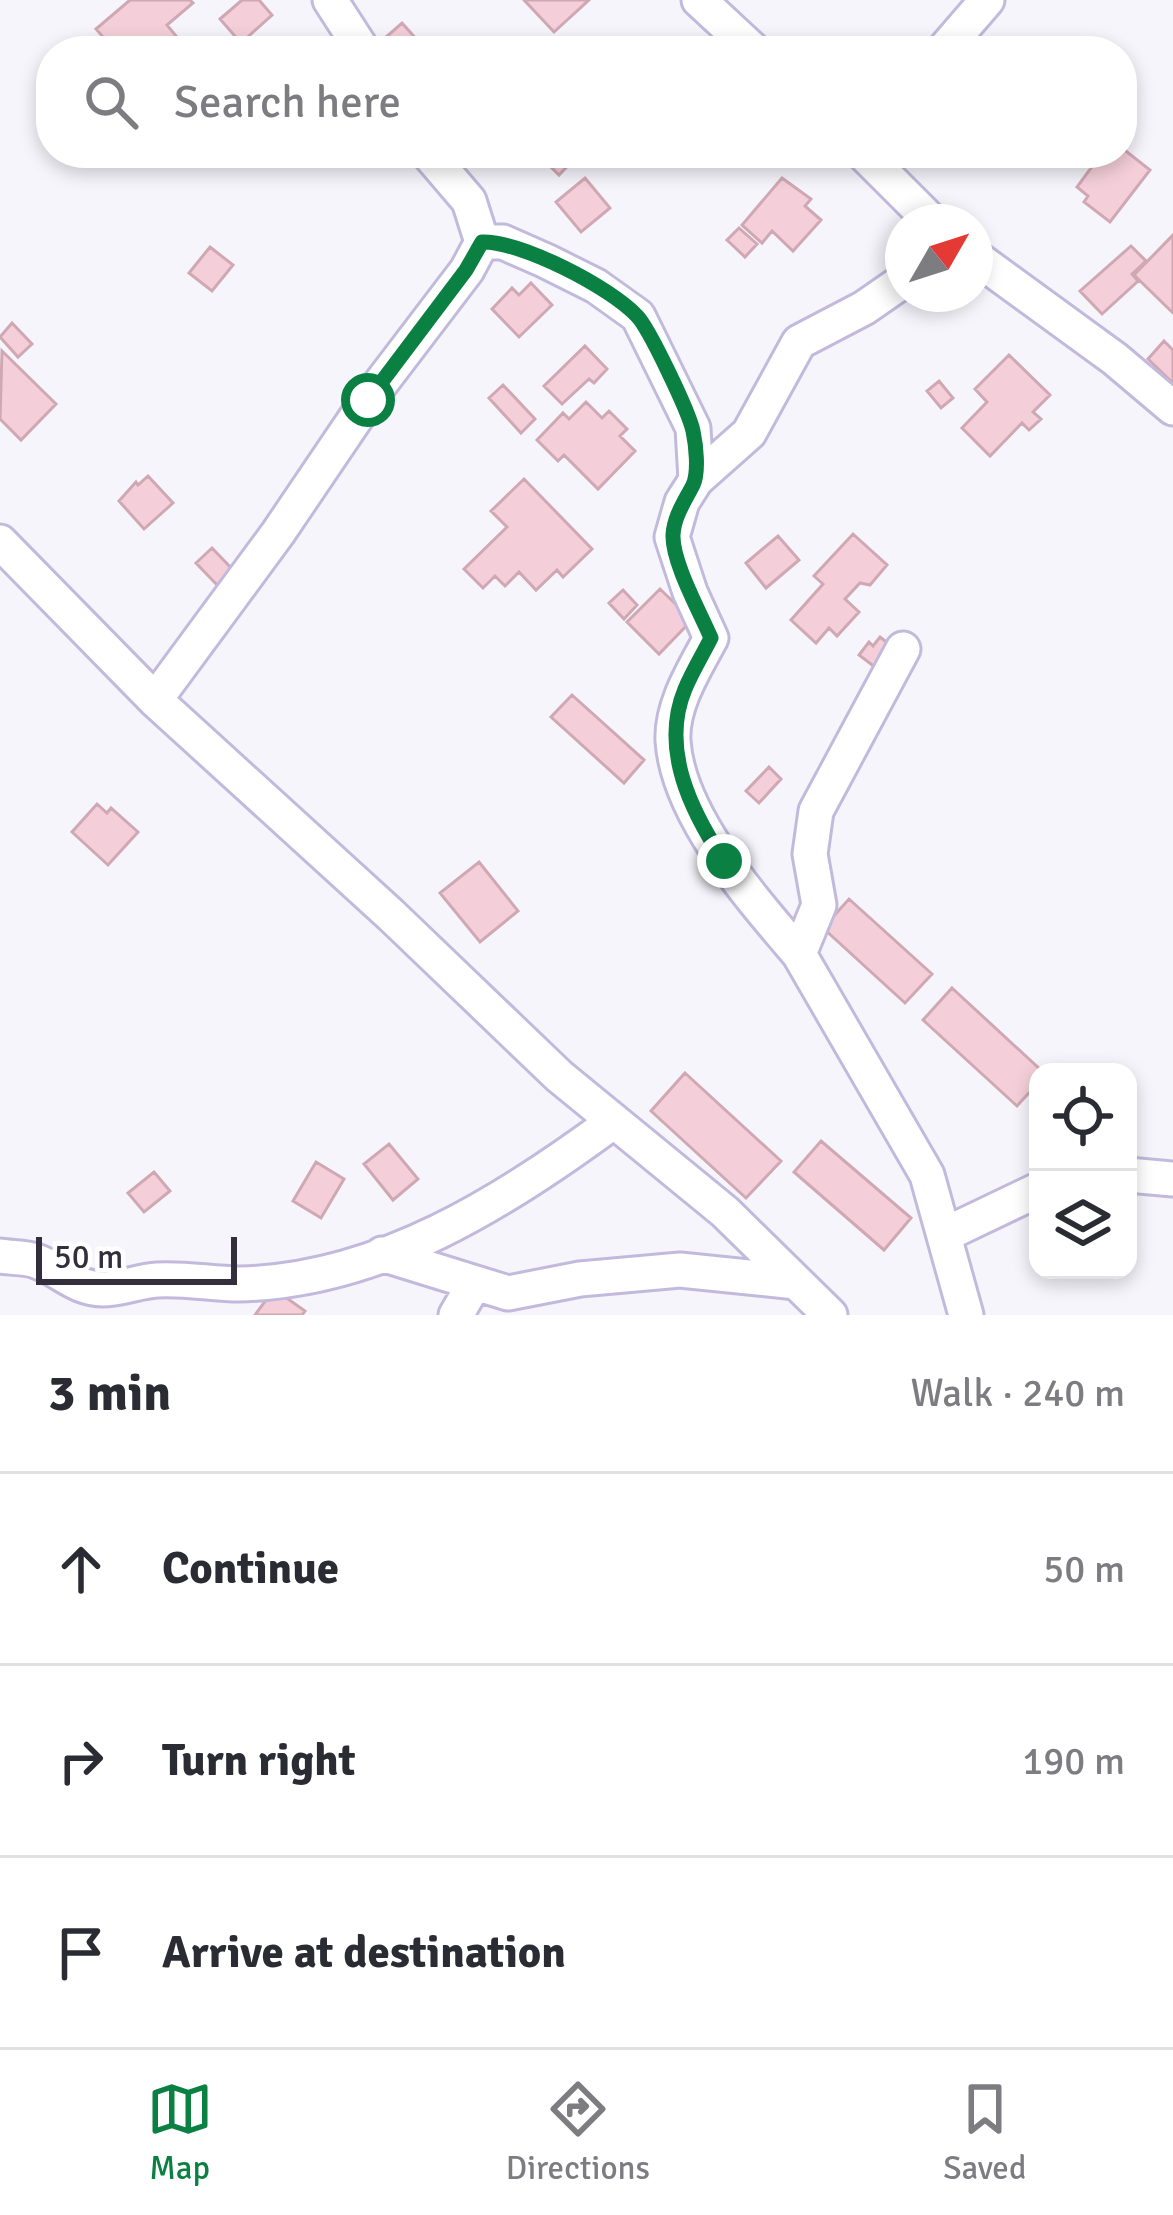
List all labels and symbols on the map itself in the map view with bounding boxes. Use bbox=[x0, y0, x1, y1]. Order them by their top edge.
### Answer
north arrow bbox=[885, 204, 993, 312]
route start bbox=[341, 373, 395, 427]
route end bbox=[697, 834, 751, 888]
scale bar bbox=[36, 1231, 237, 1284]

